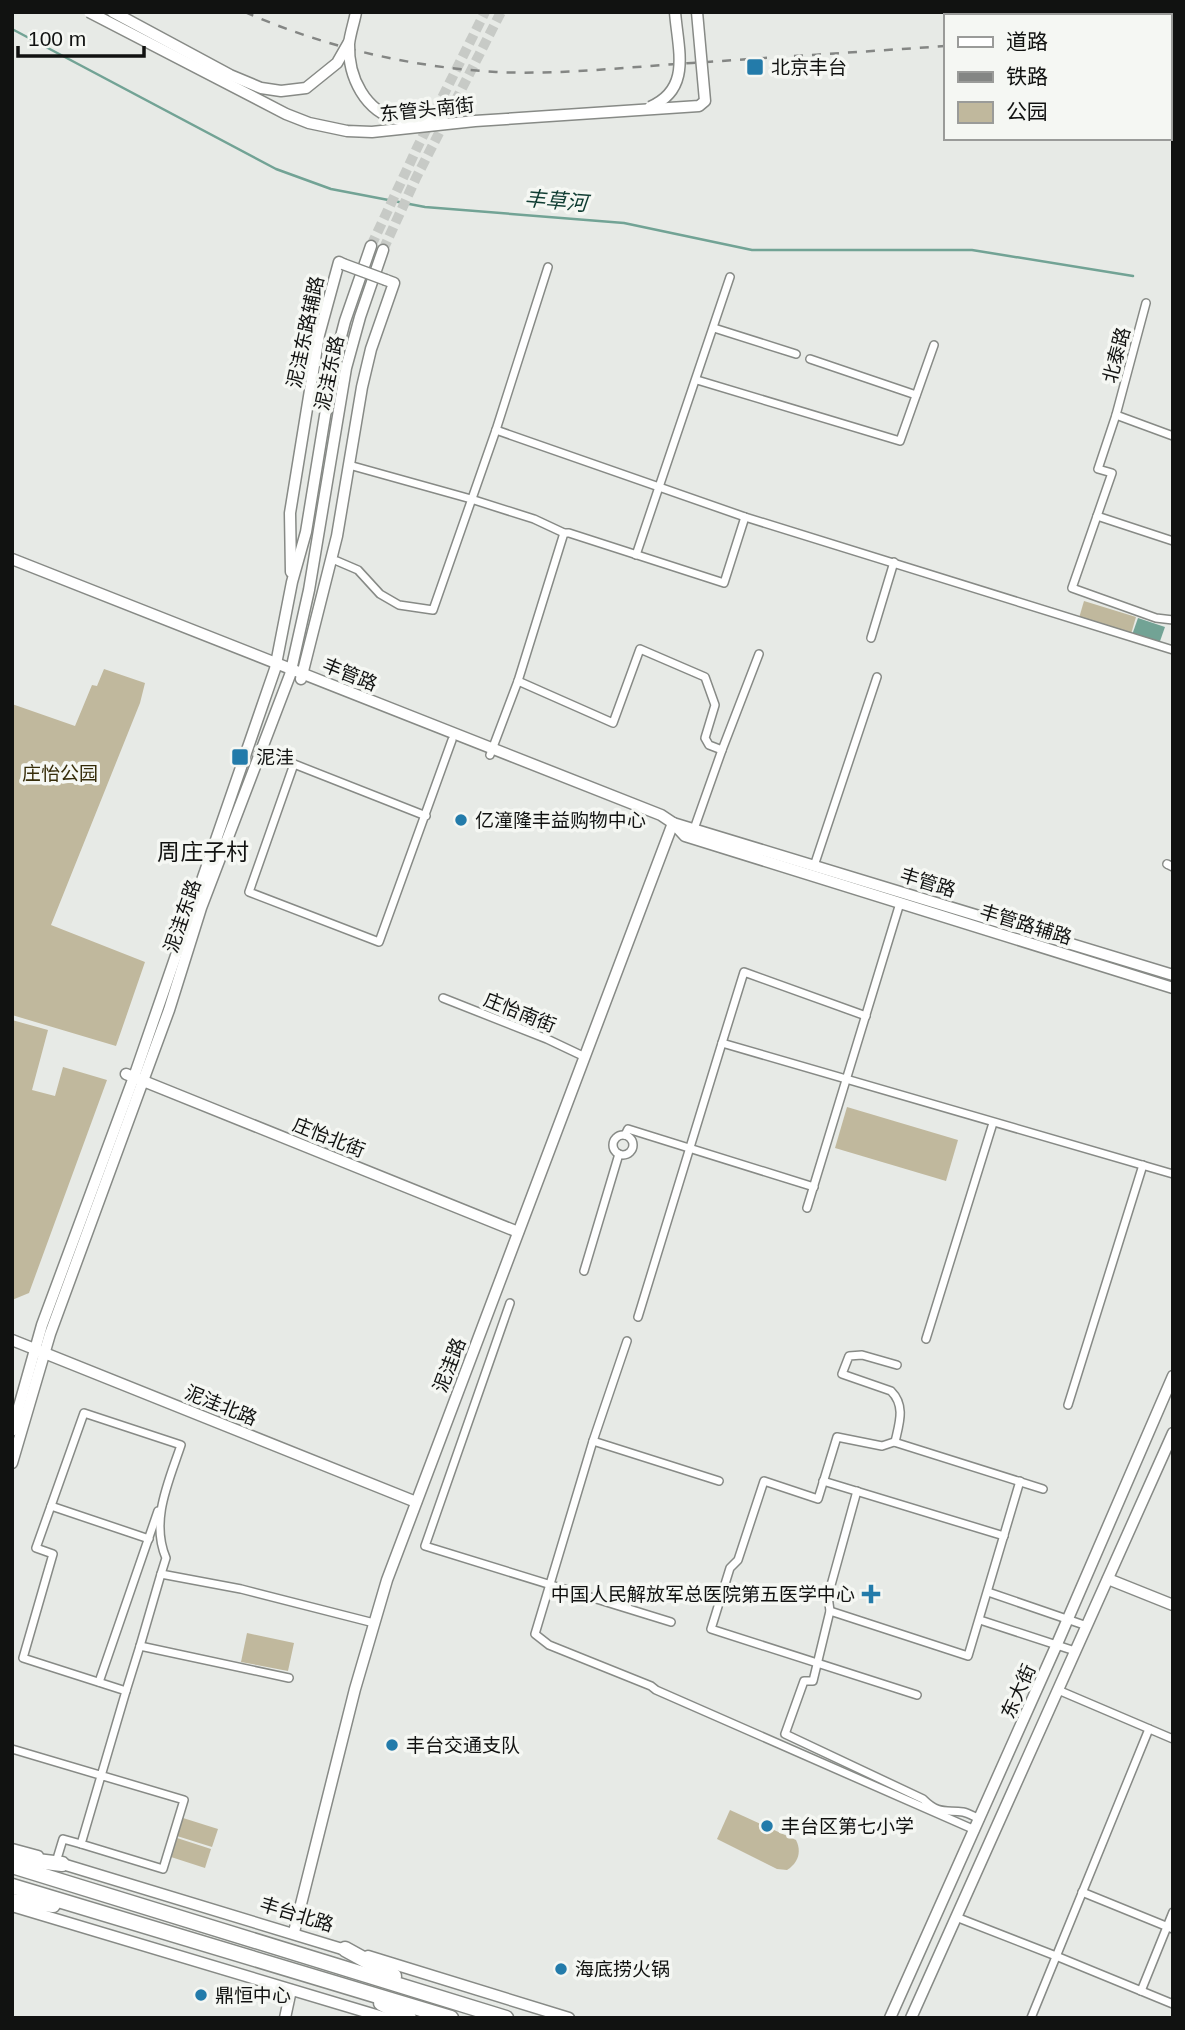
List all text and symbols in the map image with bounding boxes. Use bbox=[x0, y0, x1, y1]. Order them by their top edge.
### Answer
scale bar bbox=[18, 14, 144, 58]
legend bbox=[944, 14, 1171, 140]
text: 100 m bbox=[28, 27, 86, 50]
text: 道路 bbox=[1006, 30, 1048, 53]
marker: 北京丰台 bbox=[745, 57, 765, 77]
place label: 北京丰台 bbox=[771, 57, 847, 78]
text: 铁路 bbox=[1006, 65, 1048, 88]
street label: 东管头南街 bbox=[379, 94, 475, 125]
text: 公园 bbox=[1006, 100, 1048, 123]
water label: 丰草河 bbox=[524, 186, 592, 215]
street label: 泥洼东路辅路 bbox=[282, 274, 328, 390]
street label: 北泰路 bbox=[1099, 325, 1134, 385]
street label: 泥洼东路 bbox=[310, 333, 348, 413]
street label: 丰管路 bbox=[319, 654, 380, 695]
marker: 泥洼 bbox=[230, 747, 250, 767]
place label: 泥洼 bbox=[256, 747, 294, 768]
park label: 庄怡公园 bbox=[22, 763, 98, 784]
place label: 亿潼隆丰益购物中心 bbox=[475, 810, 646, 831]
marker: 亿潼隆丰益购物中心 bbox=[453, 812, 469, 828]
district label: 周庄子村 bbox=[157, 839, 249, 865]
street label: 丰管路 bbox=[898, 864, 958, 901]
street label: 泥洼东路 bbox=[160, 877, 205, 956]
street label: 丰管路辅路 bbox=[977, 901, 1074, 948]
street label: 庄怡南街 bbox=[481, 988, 559, 1036]
street label: 庄怡北街 bbox=[290, 1113, 368, 1161]
street label: 泥洼路 bbox=[429, 1335, 469, 1396]
street label: 泥洼北路 bbox=[182, 1381, 260, 1429]
place label: 中国人民解放军总医院第五医学中心 bbox=[551, 1584, 855, 1605]
marker: 中国人民解放军总医院第五医学中心 bbox=[861, 1584, 881, 1604]
street label: 东大街 bbox=[997, 1661, 1040, 1722]
place label: 丰台交通支队 bbox=[406, 1735, 520, 1756]
marker: 丰台交通支队 bbox=[384, 1737, 400, 1753]
place label: 丰台区第七小学 bbox=[781, 1816, 914, 1837]
marker: 丰台区第七小学 bbox=[759, 1818, 775, 1834]
street label: 丰台北路 bbox=[257, 1893, 336, 1936]
place label: 海底捞火锅 bbox=[575, 1959, 670, 1980]
marker: 海底捞火锅 bbox=[553, 1961, 569, 1977]
place label: 鼎恒中心 bbox=[215, 1985, 291, 2006]
marker: 鼎恒中心 bbox=[193, 1987, 209, 2003]

